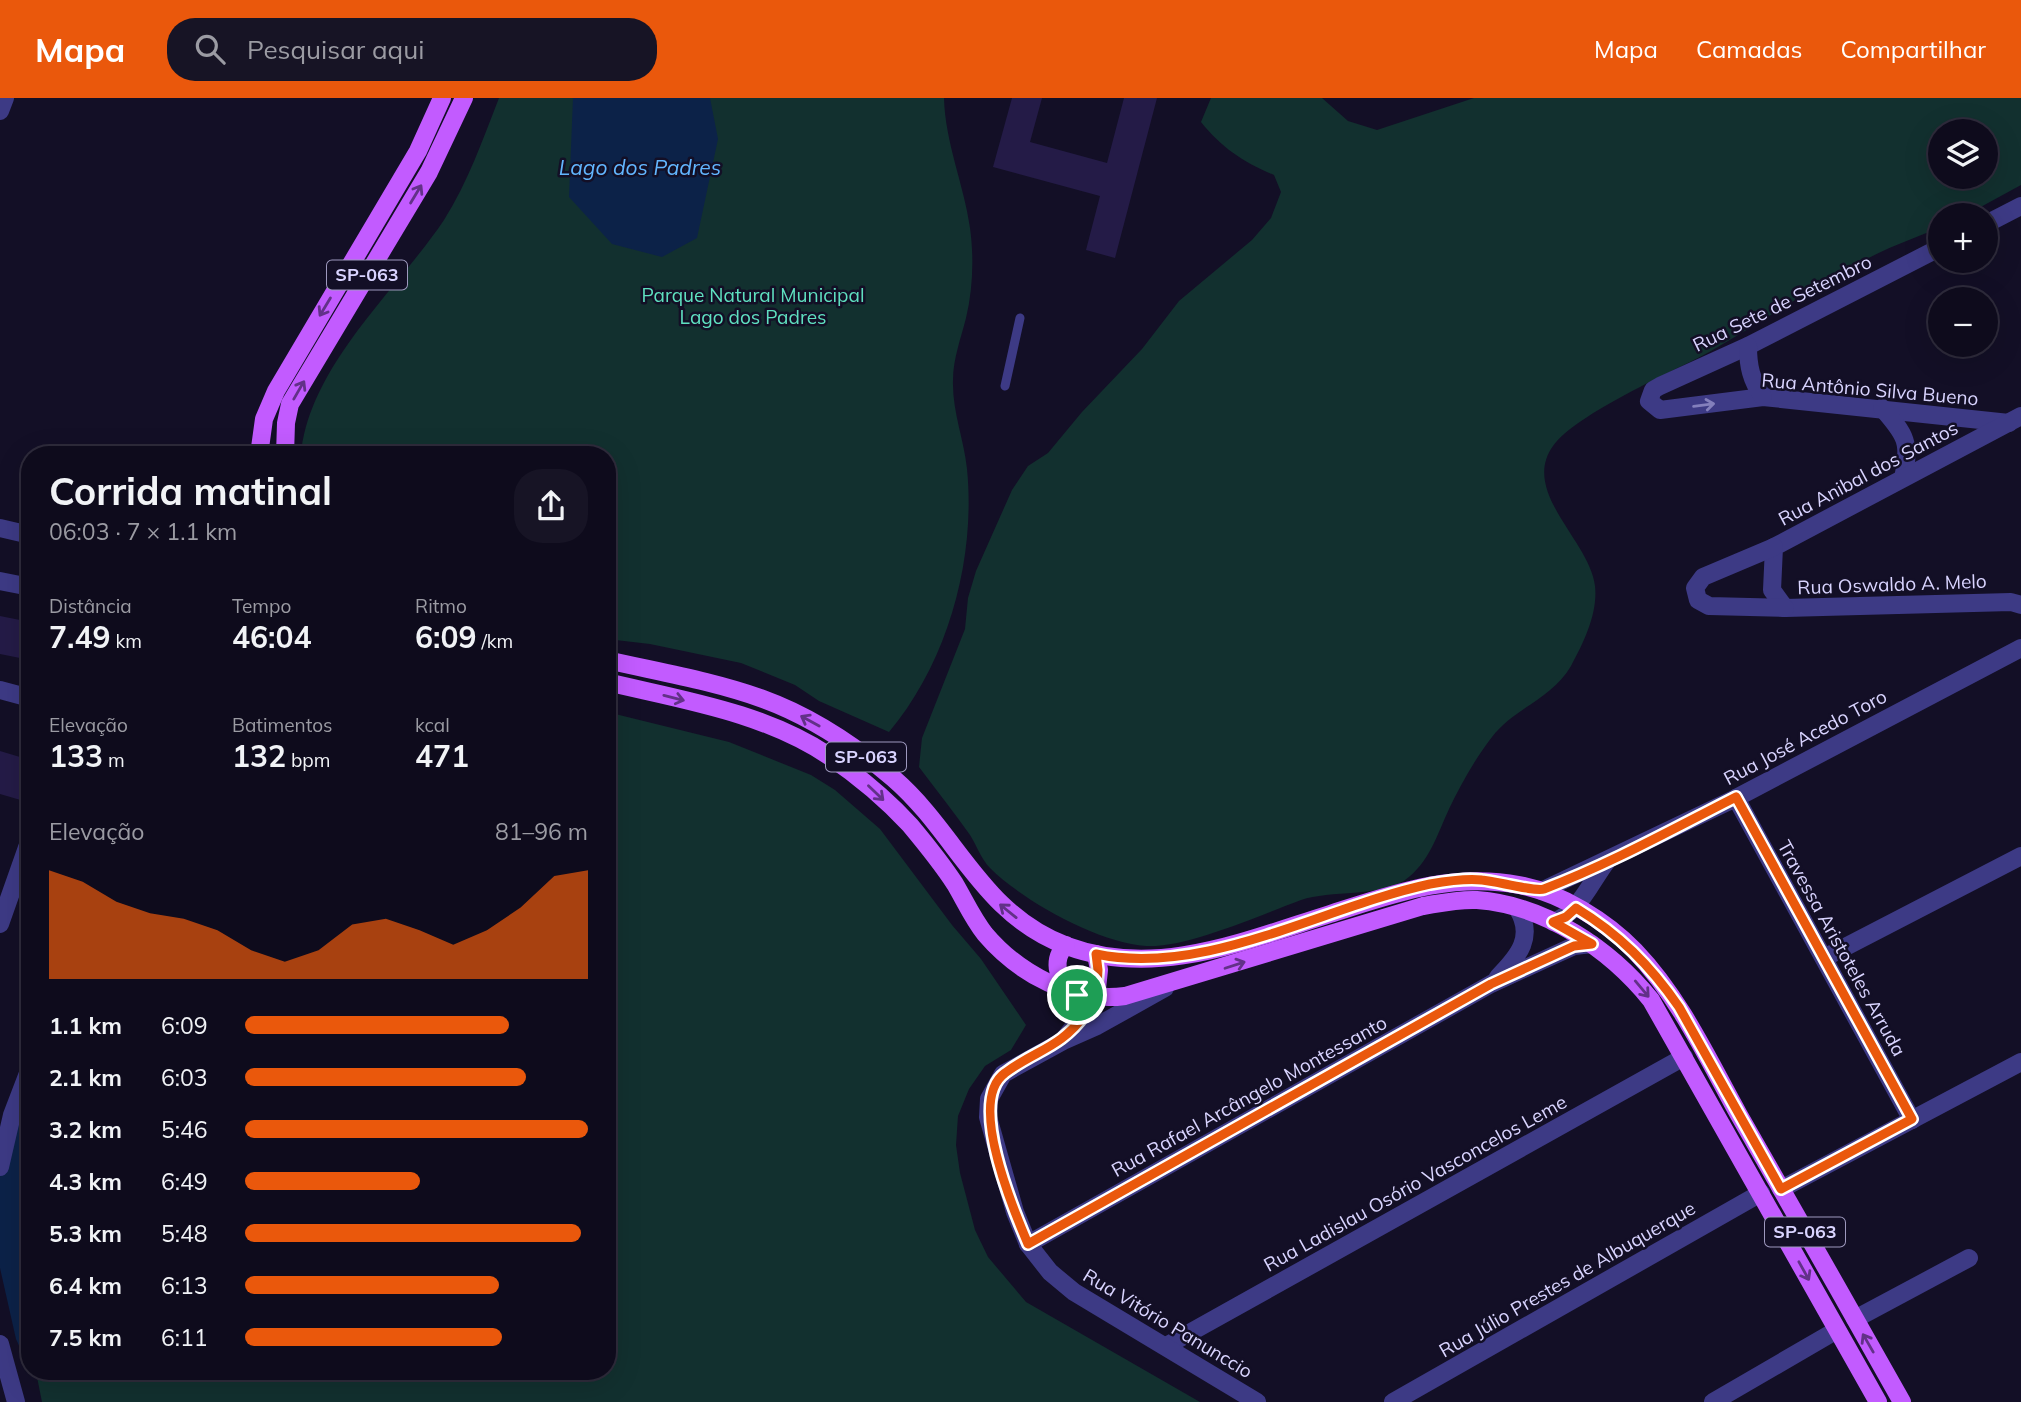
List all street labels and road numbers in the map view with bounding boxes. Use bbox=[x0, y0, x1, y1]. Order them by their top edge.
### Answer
street label: Rua Sete de Setembro bbox=[1689, 249, 1875, 357]
road number: SP-063 bbox=[327, 260, 407, 290]
street label: Rua Antônio Silva Bueno bbox=[1760, 368, 1980, 410]
street label: Rua Anibal dos Santos bbox=[1774, 415, 1962, 531]
street label: Rua Oswaldo A. Melo bbox=[1797, 569, 1987, 599]
street label: Rua José Acedo Toro bbox=[1719, 684, 1891, 790]
road number: SP-063 bbox=[826, 742, 906, 772]
street label: Travessa Aristoteles Arruda bbox=[1773, 836, 1911, 1060]
street label: Rua Rafael Arcângelo Montessanto bbox=[1107, 1010, 1391, 1182]
street label: Rua Ladislau Osório Vasconcelos Leme bbox=[1259, 1089, 1571, 1277]
street label: Rua Júlio Prestes de Albuquerque bbox=[1434, 1196, 1700, 1362]
road number: SP-063 bbox=[1765, 1218, 1845, 1246]
street label: Rua Vitório Panunccio bbox=[1079, 1263, 1257, 1383]

